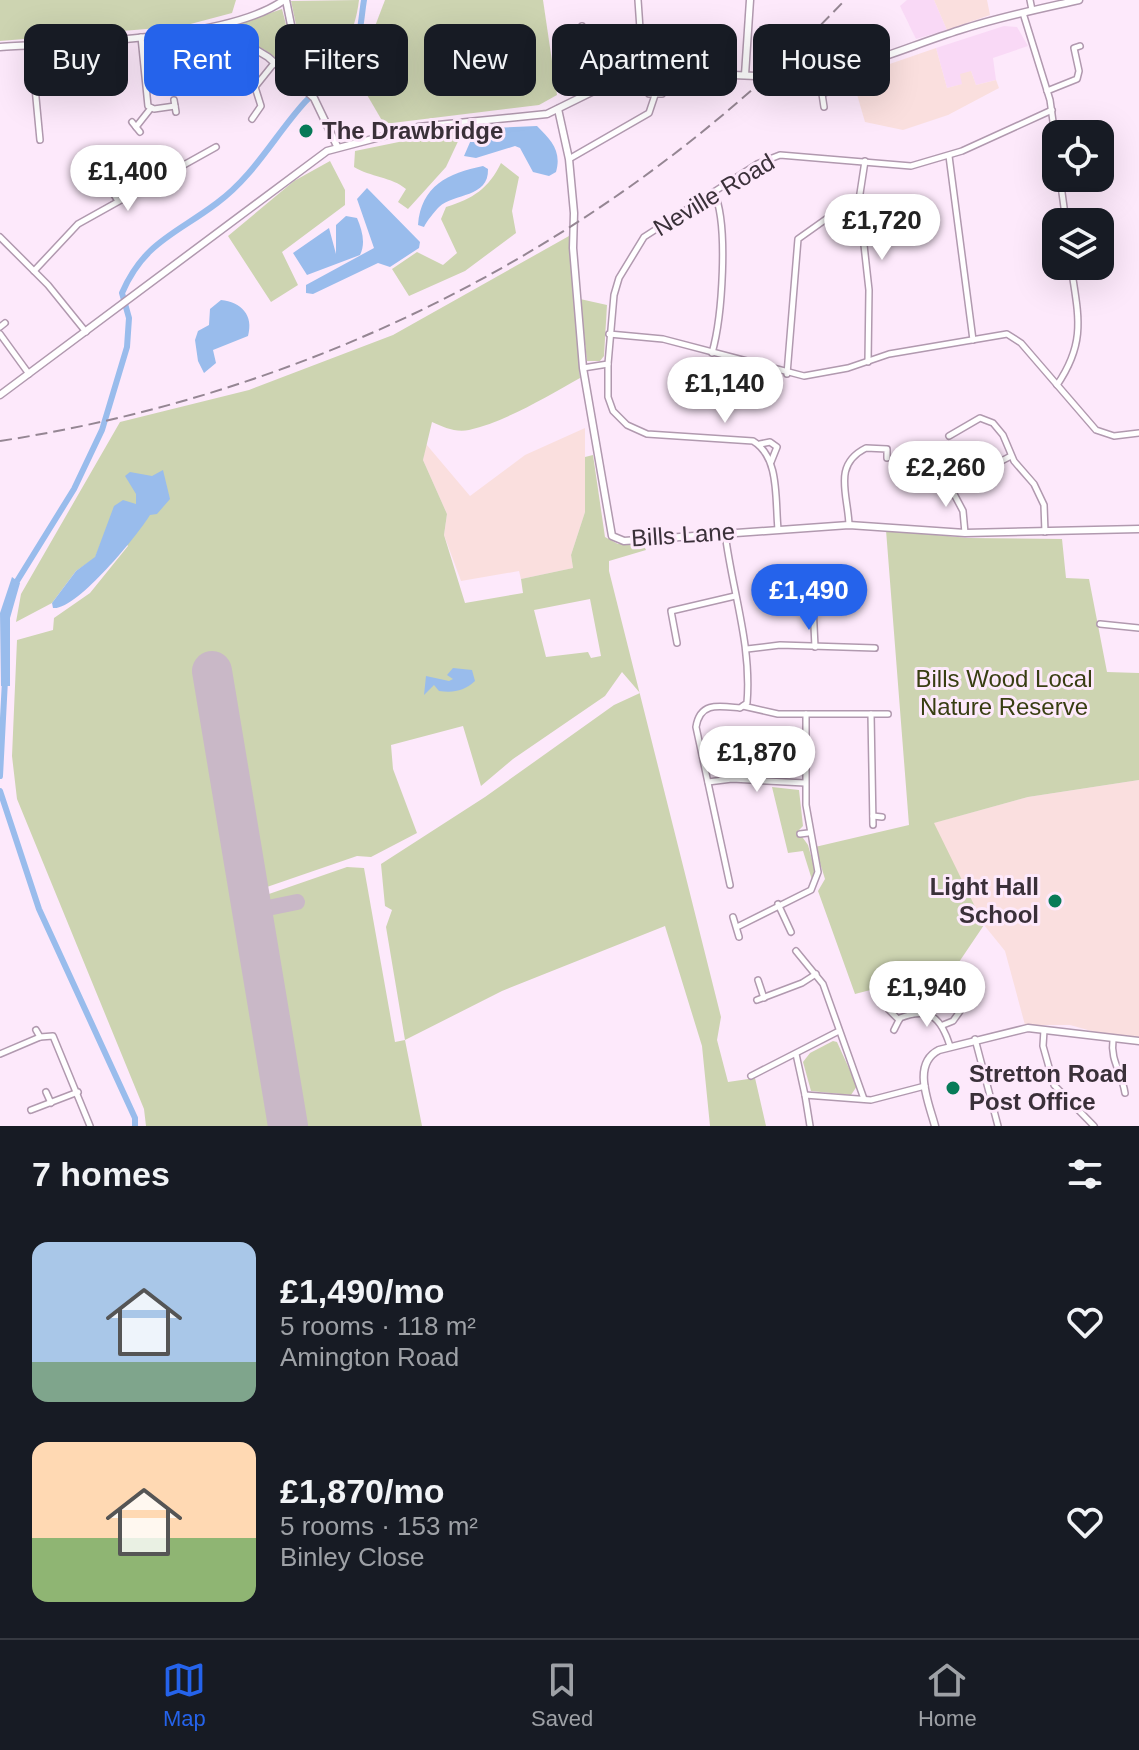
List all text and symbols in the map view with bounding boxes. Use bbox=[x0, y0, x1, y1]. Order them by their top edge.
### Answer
chip: Buy bbox=[24, 24, 128, 96]
chip: Rent bbox=[144, 24, 259, 96]
chip: Filters bbox=[275, 24, 408, 96]
chip: New bbox=[424, 24, 536, 96]
chip: Apartment bbox=[552, 24, 737, 96]
chip: House bbox=[753, 24, 890, 96]
place label: The Drawbridge bbox=[322, 117, 503, 144]
map controls bbox=[1042, 120, 1114, 280]
button: locate bbox=[1042, 120, 1114, 192]
marker: The Drawbridge bbox=[297, 122, 315, 140]
pin: £1,400 bbox=[63, 145, 193, 213]
street label: Neville Road bbox=[648, 148, 779, 241]
text: £1,400 bbox=[88, 156, 168, 186]
pin: £1,720 bbox=[817, 194, 947, 262]
text: £1,720 bbox=[842, 205, 922, 235]
button: layers bbox=[1042, 208, 1114, 280]
pin: £1,140 bbox=[660, 357, 790, 425]
text: £1,140 bbox=[685, 368, 765, 398]
pin: £2,260 bbox=[881, 441, 1011, 509]
text: £2,260 bbox=[906, 452, 986, 482]
street label: Bills Lane bbox=[630, 517, 736, 552]
pin: £1,490 bbox=[744, 564, 874, 632]
text: £1,490 bbox=[769, 575, 849, 605]
park label: Bills Wood Local Nature Reserve bbox=[916, 665, 1092, 720]
pin: £1,870 bbox=[692, 726, 822, 794]
text: £1,870 bbox=[717, 737, 797, 767]
place label: Light Hall School bbox=[930, 873, 1039, 928]
marker: Light Hall School bbox=[1046, 892, 1064, 910]
pin: £1,940 bbox=[862, 961, 992, 1029]
text: £1,940 bbox=[887, 972, 967, 1002]
place label: Stretton Road Post Office bbox=[969, 1060, 1128, 1115]
marker: Stretton Road Post Office bbox=[944, 1079, 962, 1097]
icon: filters bbox=[1063, 1152, 1107, 1196]
text: 7 homes bbox=[32, 1155, 170, 1193]
text: £1,490/mo bbox=[280, 1272, 444, 1310]
icon: home bbox=[96, 1274, 192, 1370]
icon: heart bbox=[1063, 1300, 1107, 1344]
text: 5 rooms · 118 m² bbox=[280, 1311, 476, 1341]
text: Amington Road bbox=[280, 1342, 459, 1372]
text: £1,870/mo bbox=[280, 1472, 444, 1510]
icon: home bbox=[96, 1474, 192, 1570]
icon: heart bbox=[1063, 1500, 1107, 1544]
text: 5 rooms · 153 m² bbox=[280, 1511, 478, 1541]
text: Binley Close bbox=[280, 1542, 425, 1572]
tab: Map bbox=[162, 1658, 206, 1732]
tab: Saved bbox=[531, 1658, 593, 1732]
tab: Home bbox=[918, 1658, 977, 1732]

